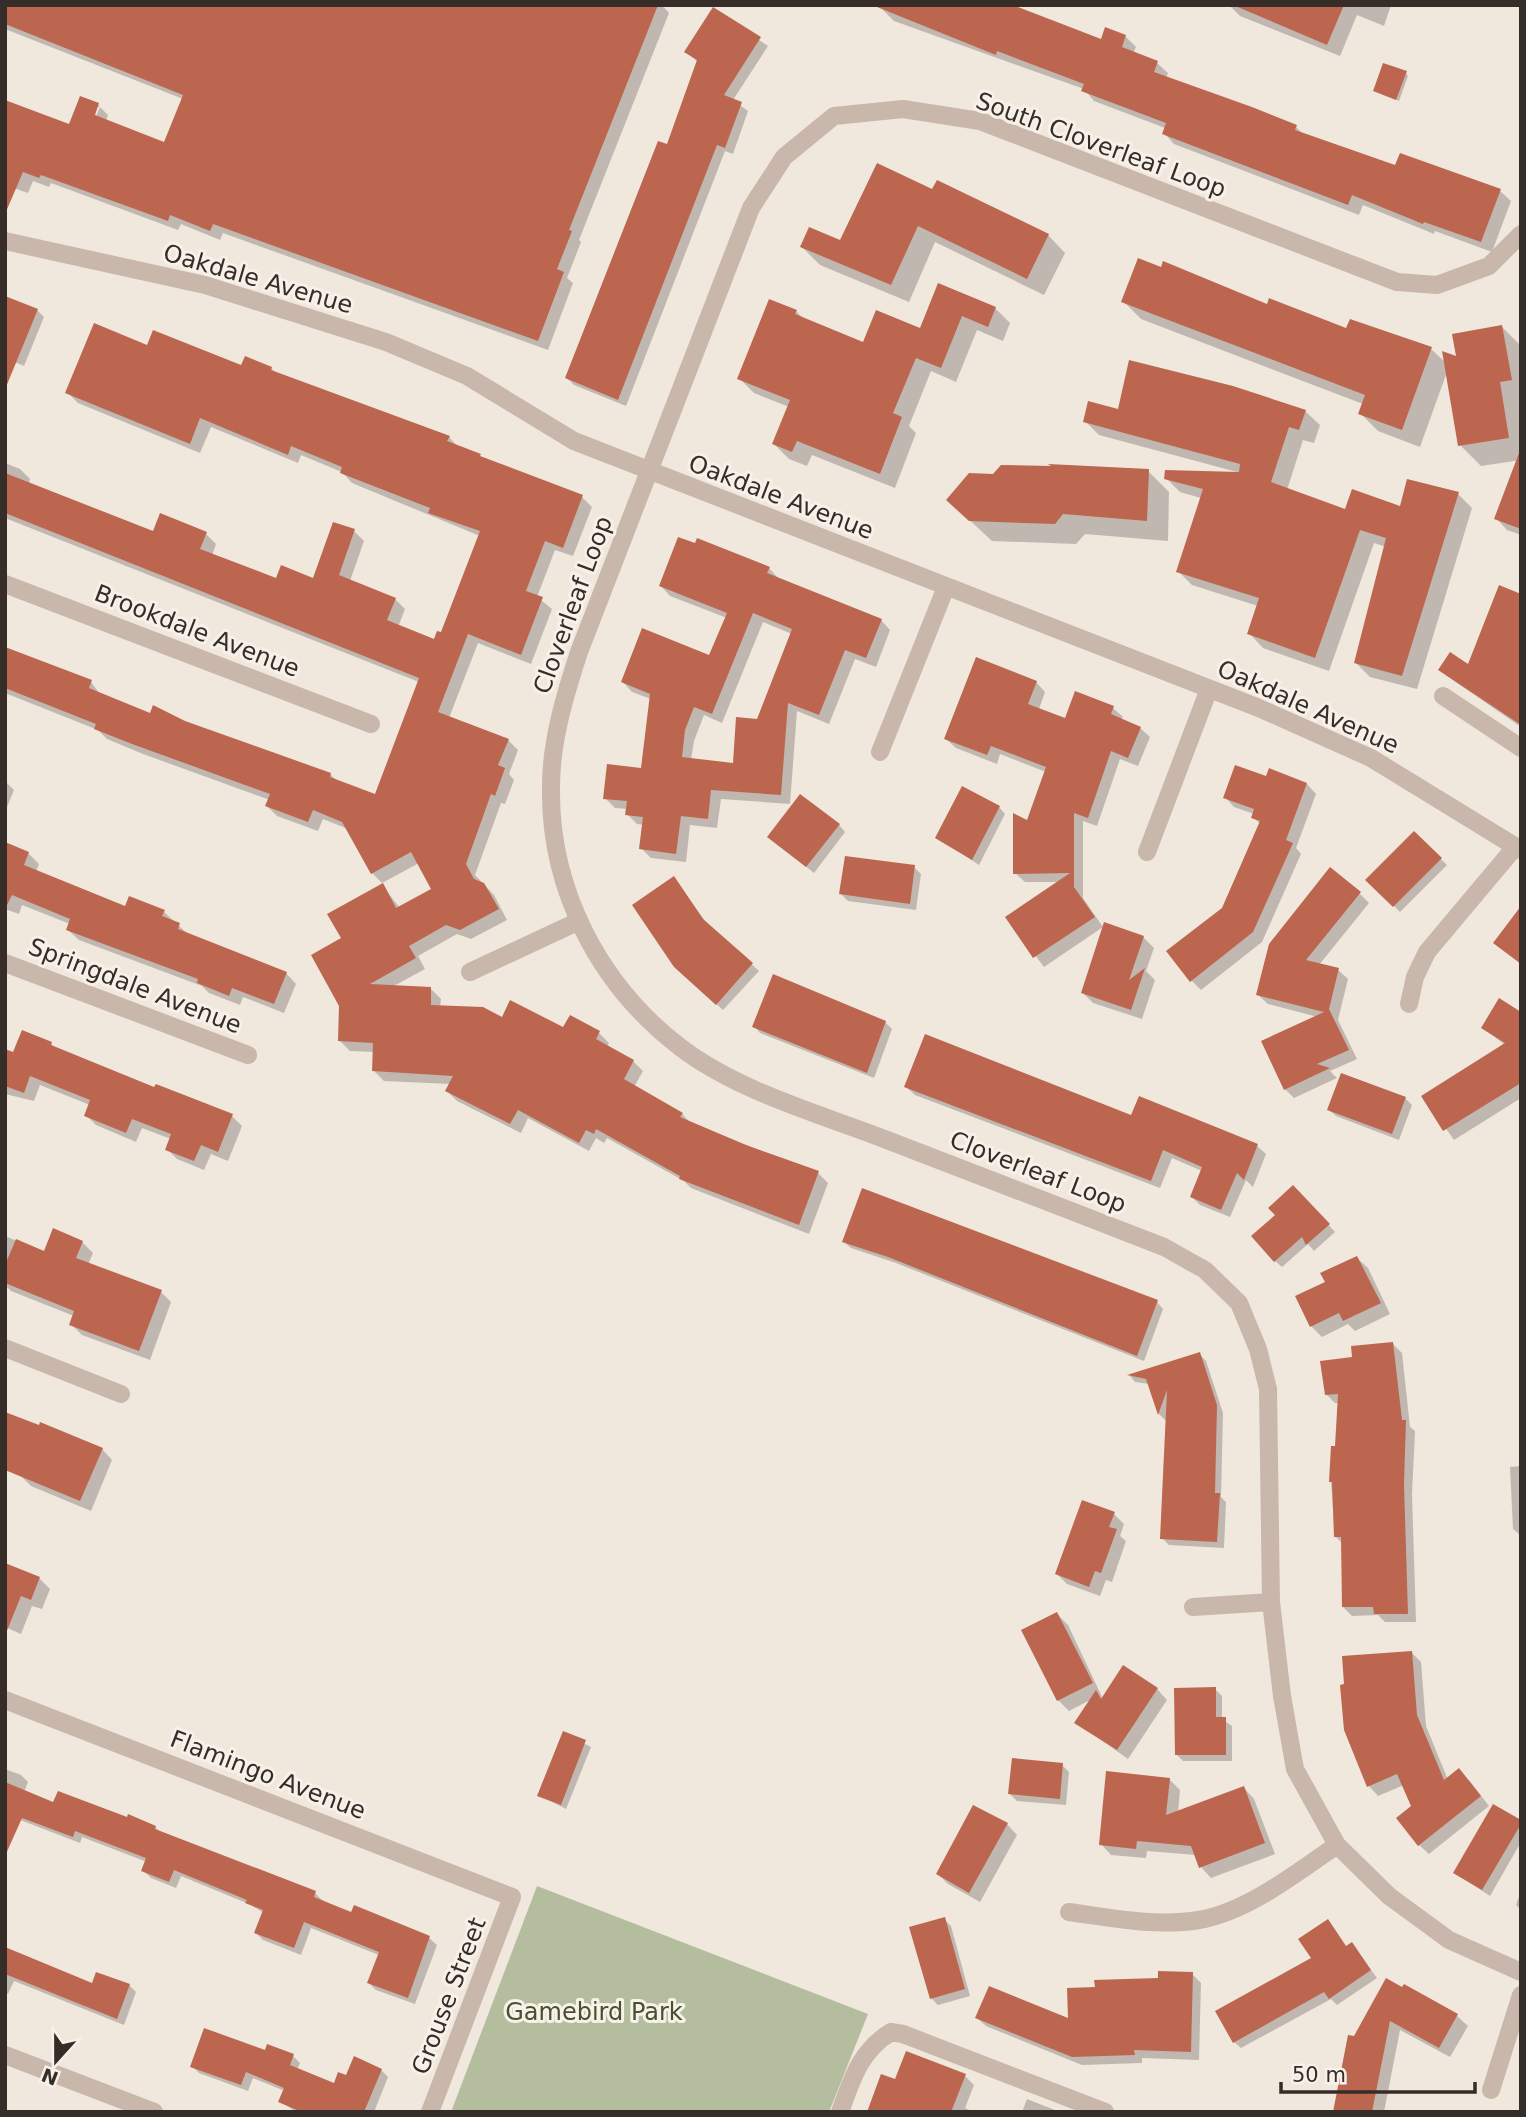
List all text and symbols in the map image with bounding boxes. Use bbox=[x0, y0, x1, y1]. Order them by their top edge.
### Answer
street label: South Cloverleaf Loop bbox=[972, 87, 1230, 203]
street label: Oakdale Avenue bbox=[160, 239, 356, 319]
street label: Oakdale Avenue bbox=[685, 449, 877, 545]
street label: Cloverleaf Loop bbox=[528, 512, 618, 698]
street label: Brookdale Avenue bbox=[91, 579, 303, 683]
street label: Oakdale Avenue bbox=[1213, 654, 1403, 760]
street label: Springdale Avenue bbox=[25, 933, 245, 1039]
street label: Cloverleaf Loop bbox=[946, 1125, 1130, 1219]
street label: Flamingo Avenue bbox=[166, 1725, 370, 1825]
street label: Grouse Street bbox=[406, 1914, 492, 2078]
park label: Gamebird Park bbox=[505, 1998, 683, 2026]
north arrow bbox=[21, 2026, 91, 2096]
scale bar bbox=[1281, 2050, 1475, 2094]
text: 50 m bbox=[1292, 2063, 1346, 2087]
text: N bbox=[39, 2064, 61, 2090]

